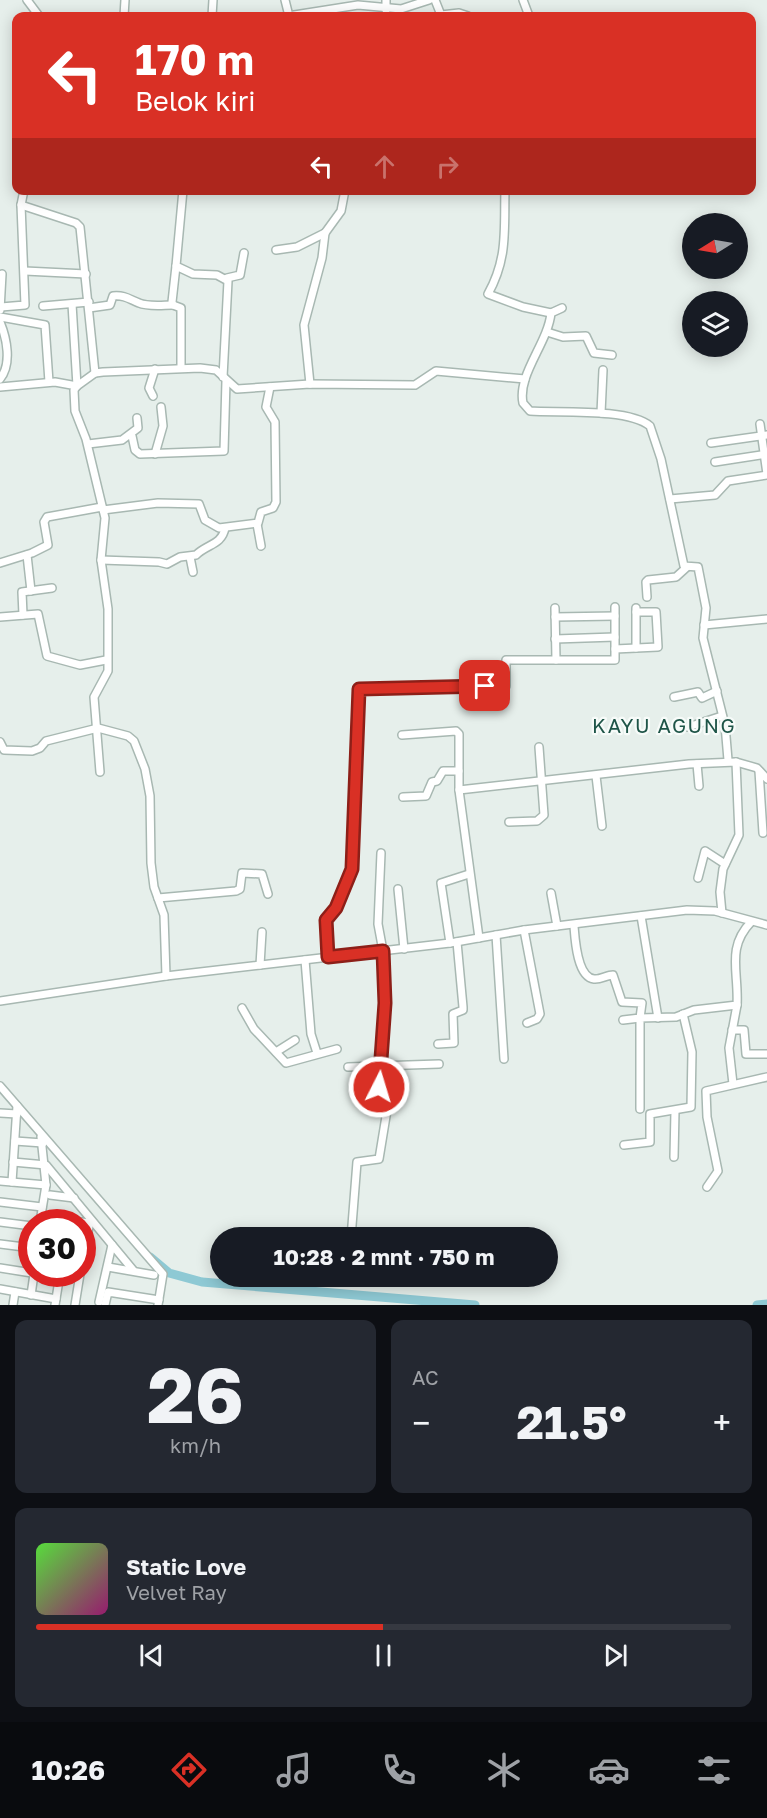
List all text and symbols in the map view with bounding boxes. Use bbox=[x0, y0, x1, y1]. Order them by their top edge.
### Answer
text: 170 m bbox=[135, 34, 254, 84]
icon: left bbox=[36, 36, 114, 114]
text: Belok kiri bbox=[135, 85, 256, 117]
icon: left bbox=[305, 150, 338, 183]
icon: ahead bbox=[368, 150, 401, 183]
icon: right bbox=[431, 150, 464, 183]
north arrow bbox=[682, 213, 748, 279]
map controls bbox=[682, 213, 748, 357]
button: layers bbox=[682, 291, 748, 357]
pin bbox=[459, 660, 510, 711]
icon: arrive bbox=[468, 669, 501, 702]
district label: KAYU AGUNG bbox=[592, 713, 736, 737]
position arrow bbox=[347, 1055, 411, 1119]
speed limit sign: 30 bbox=[18, 1209, 96, 1287]
text: 10:28 · 2 mnt · 750 m bbox=[274, 1243, 495, 1270]
text: 26 bbox=[147, 1347, 244, 1440]
text: AC bbox=[412, 1365, 439, 1389]
text: 21.5° bbox=[516, 1395, 627, 1449]
text: − bbox=[412, 1403, 430, 1442]
text: + bbox=[713, 1403, 731, 1442]
text: km/h bbox=[170, 1433, 221, 1457]
text: Static Love bbox=[126, 1553, 246, 1580]
text: Velvet Ray bbox=[126, 1580, 227, 1604]
icon: previous bbox=[135, 1639, 168, 1672]
icon: pause bbox=[367, 1639, 400, 1672]
icon: next bbox=[599, 1639, 632, 1672]
icon: directions bbox=[168, 1749, 210, 1791]
icon: music bbox=[273, 1749, 315, 1791]
icon: phone bbox=[378, 1749, 420, 1791]
icon: climate bbox=[483, 1749, 525, 1791]
icon: car bbox=[588, 1749, 630, 1791]
icon: filters bbox=[693, 1749, 735, 1791]
text: 10:26 bbox=[32, 1754, 105, 1786]

